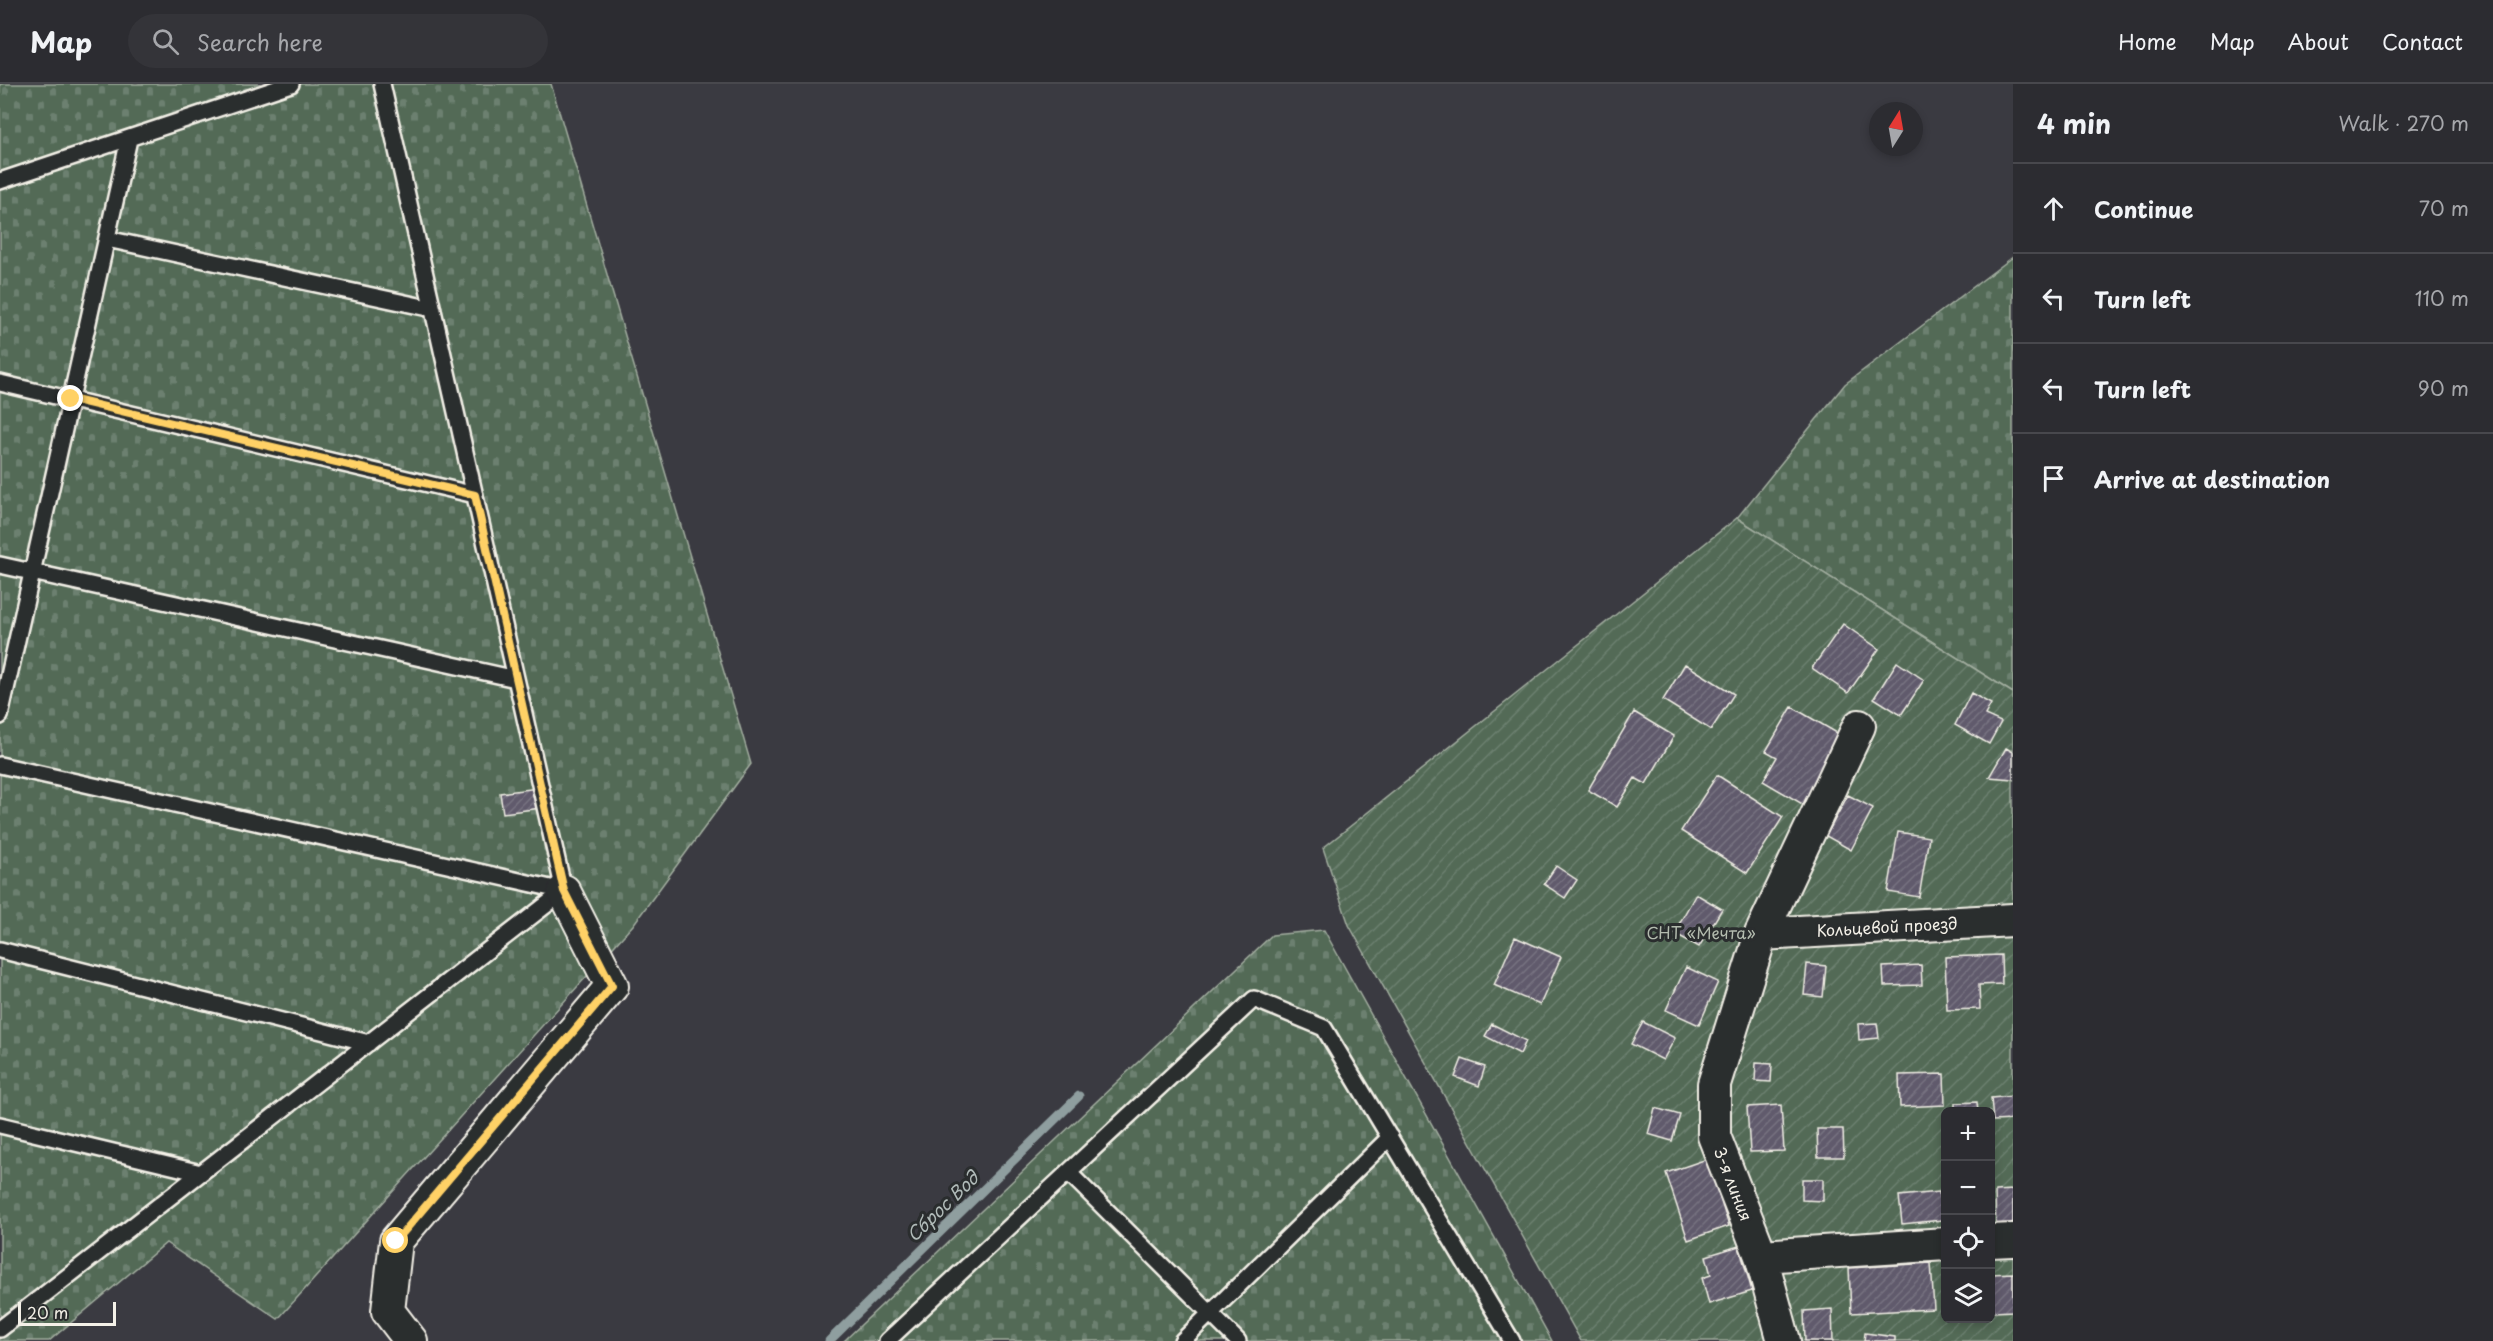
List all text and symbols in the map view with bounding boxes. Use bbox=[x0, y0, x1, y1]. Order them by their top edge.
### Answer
search box bbox=[128, 14, 548, 68]
text: Map bbox=[30, 20, 92, 63]
icon: search bbox=[149, 25, 182, 58]
text: Search here bbox=[197, 25, 323, 58]
text: Home bbox=[2118, 25, 2177, 57]
text: Map bbox=[2210, 25, 2255, 57]
text: About bbox=[2288, 25, 2349, 57]
text: Contact bbox=[2382, 25, 2463, 57]
north arrow bbox=[1869, 102, 1923, 156]
text: 4 min bbox=[2037, 104, 2111, 143]
text: Walk · 270 m bbox=[2338, 108, 2469, 138]
icon: ahead bbox=[2037, 192, 2070, 225]
text: Continue bbox=[2094, 192, 2193, 225]
text: 70 m bbox=[2419, 193, 2469, 223]
icon: left bbox=[2037, 282, 2070, 315]
text: Turn left bbox=[2094, 282, 2191, 315]
text: 110 m bbox=[2415, 283, 2469, 313]
icon: left bbox=[2037, 372, 2070, 405]
text: Turn left bbox=[2094, 372, 2191, 405]
text: 90 m bbox=[2418, 373, 2469, 403]
route end bbox=[57, 385, 83, 411]
icon: arrive bbox=[2037, 462, 2070, 495]
text: Arrive at destination bbox=[2094, 462, 2330, 495]
street label: Кольцевой проезд bbox=[1816, 910, 1958, 942]
park label: СНТ «Мечта» bbox=[1646, 920, 1756, 944]
map controls bbox=[1941, 1107, 1995, 1323]
button: + bbox=[1941, 1107, 1995, 1161]
street label: 3-я линия bbox=[1709, 1143, 1759, 1224]
button: − bbox=[1941, 1161, 1995, 1215]
water label: Сброс Вод bbox=[900, 1163, 985, 1247]
button: locate bbox=[1941, 1215, 1995, 1269]
route start bbox=[382, 1227, 408, 1253]
button: layers bbox=[1941, 1269, 1995, 1323]
scale bar bbox=[18, 1299, 116, 1326]
text: 20 m bbox=[27, 1300, 68, 1324]

